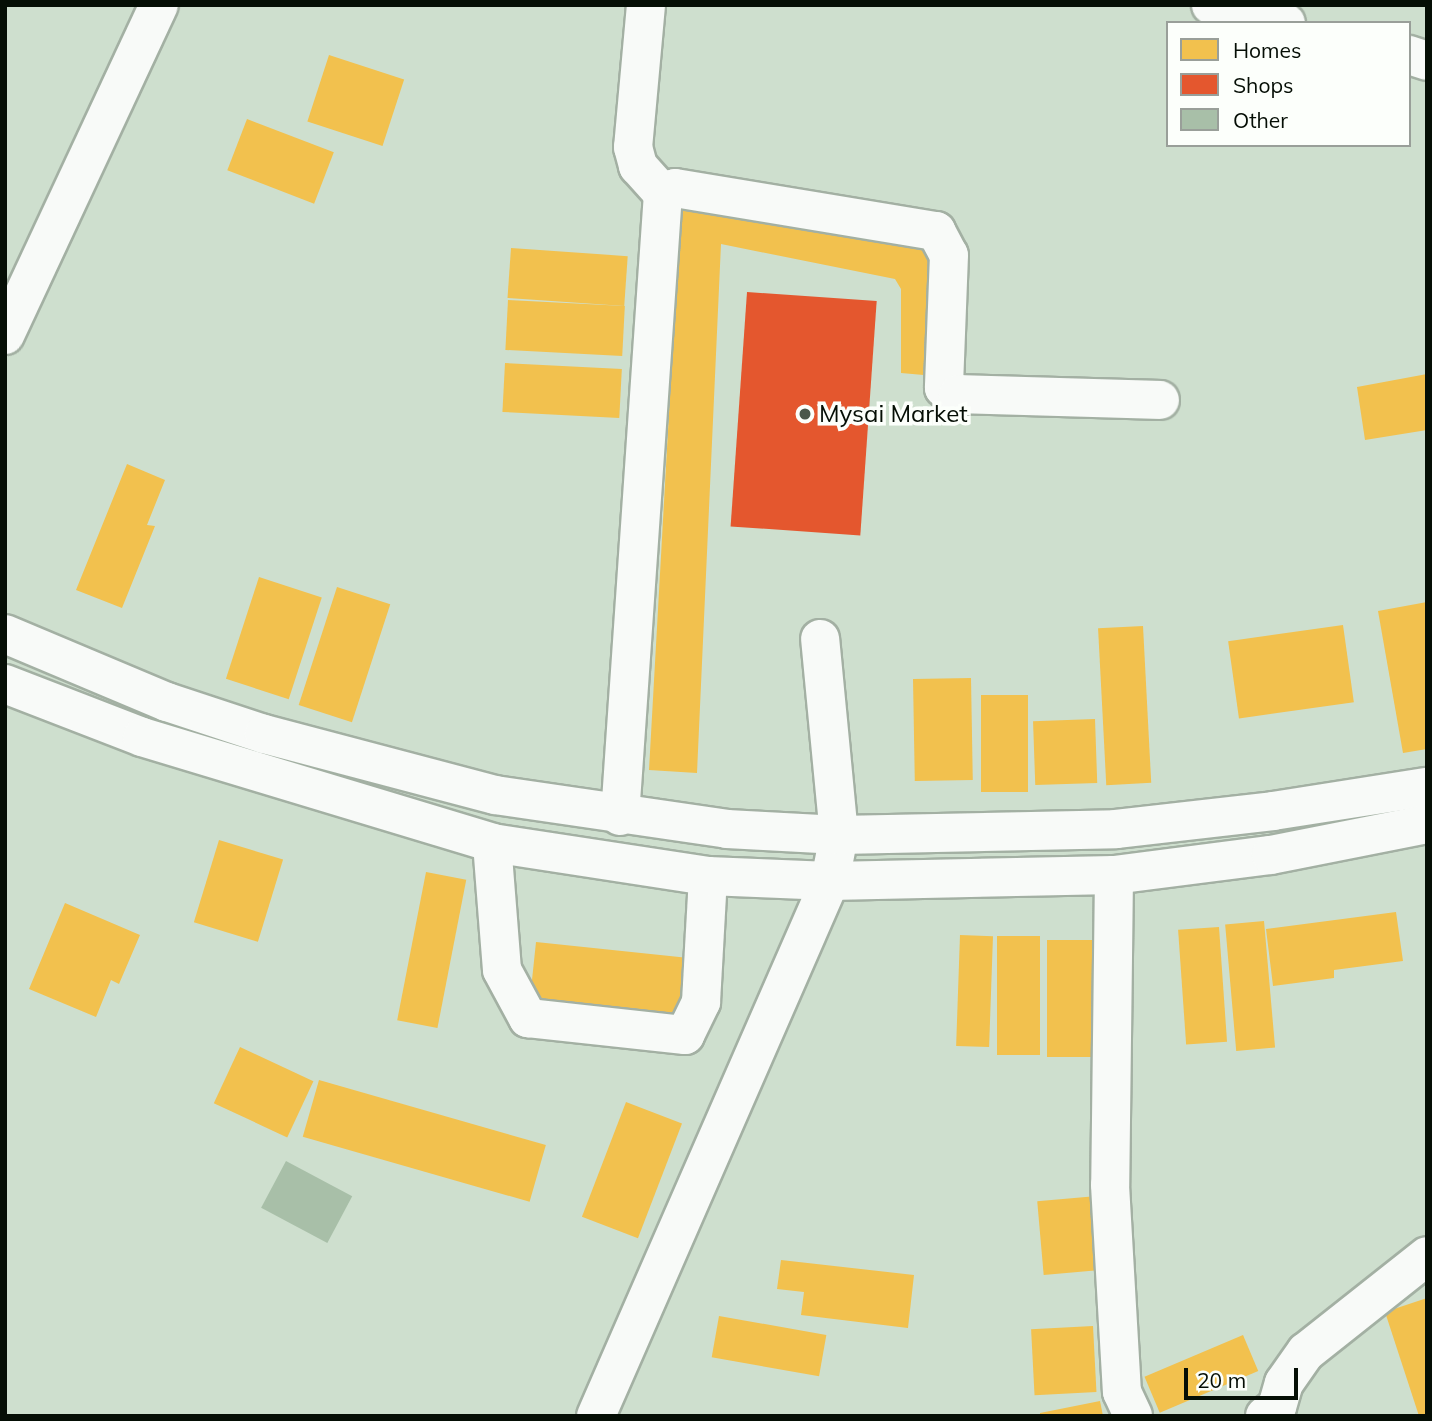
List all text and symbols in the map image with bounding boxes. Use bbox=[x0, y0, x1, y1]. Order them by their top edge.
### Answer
legend bbox=[1166, 21, 1411, 147]
text: Homes bbox=[1233, 37, 1301, 63]
text: Shops bbox=[1233, 72, 1293, 98]
text: Other bbox=[1233, 107, 1288, 133]
place label: Mysai Market bbox=[819, 400, 968, 428]
marker: Mysai Market bbox=[797, 406, 813, 422]
scale bar bbox=[1187, 1354, 1301, 1398]
text: 20 m bbox=[1197, 1367, 1246, 1393]

